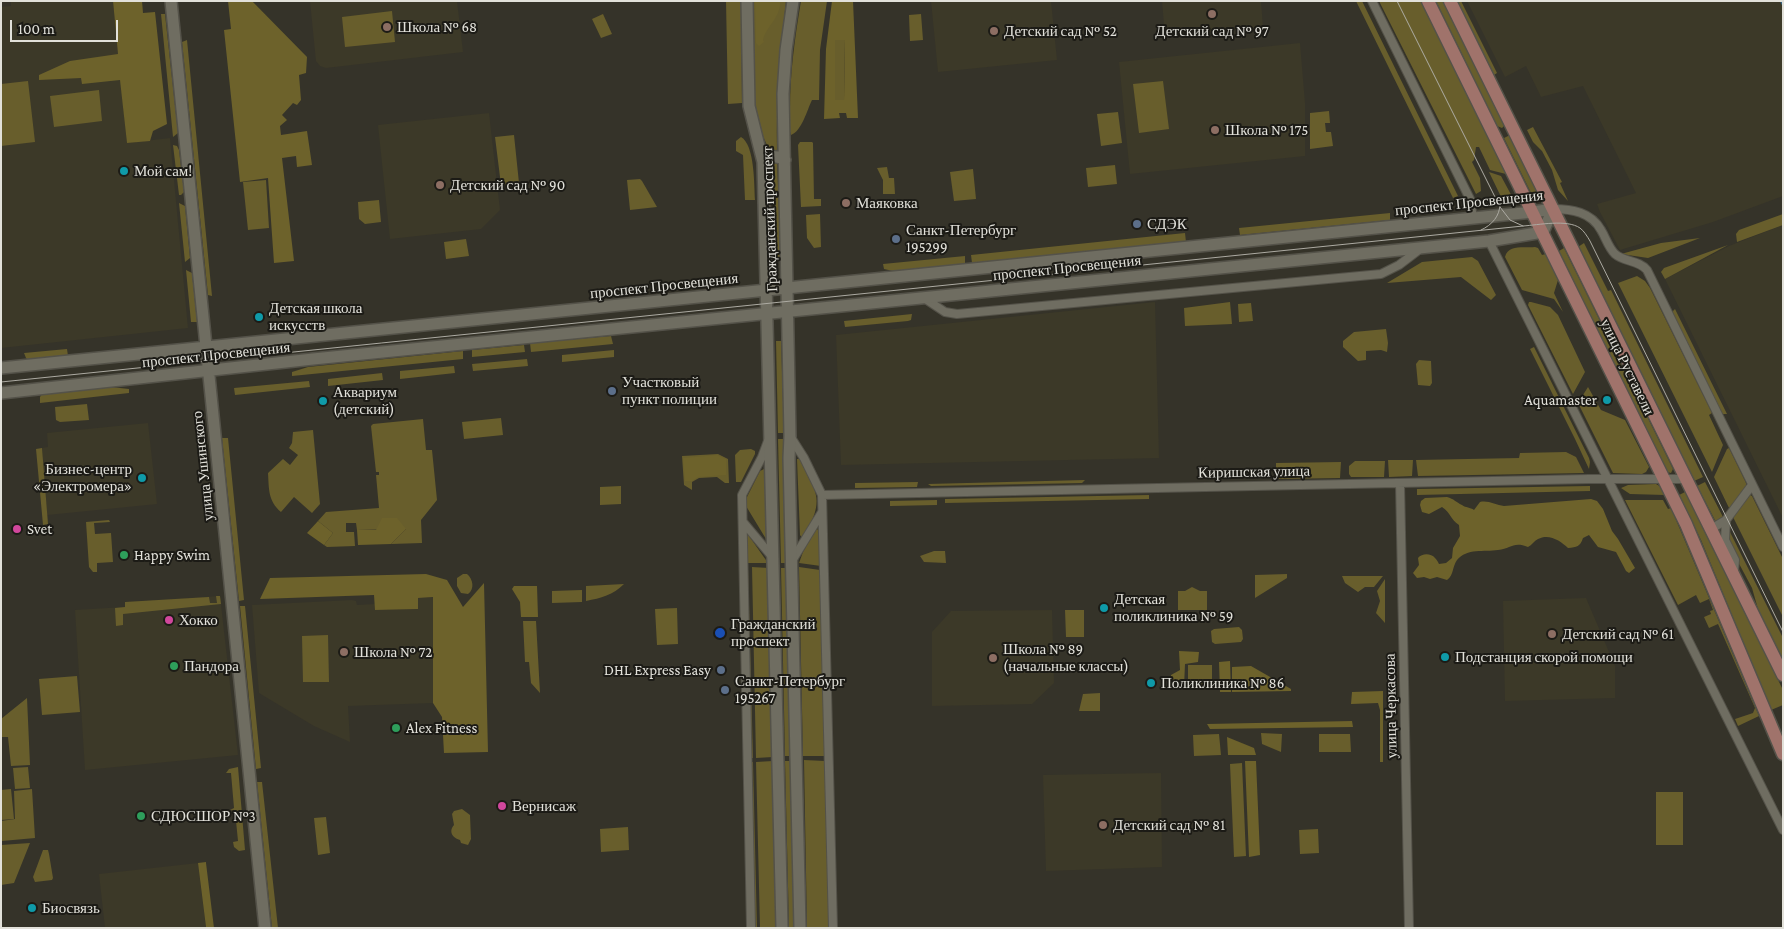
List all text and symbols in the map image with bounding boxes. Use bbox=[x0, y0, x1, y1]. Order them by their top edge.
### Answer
marker: Детский сад № 97 bbox=[1206, 8, 1218, 20]
scale bar bbox=[12, 10, 120, 42]
place label: Школа № 68 bbox=[397, 18, 477, 36]
text: 100 m bbox=[18, 21, 55, 37]
marker: Школа № 68 bbox=[381, 21, 393, 33]
place label: Детский сад № 52 bbox=[1004, 22, 1117, 40]
place label: Детский сад № 97 bbox=[1155, 22, 1269, 40]
marker: Детский сад № 52 bbox=[988, 25, 1000, 37]
place label: Школа № 175 bbox=[1225, 121, 1308, 139]
marker: Школа № 175 bbox=[1209, 124, 1221, 136]
street label: Гражданский проспект bbox=[758, 146, 782, 292]
place label: Мой сам! bbox=[134, 162, 192, 180]
marker: Мой сам! bbox=[118, 165, 130, 177]
place label: Детский сад № 90 bbox=[450, 176, 565, 194]
marker: Детский сад № 90 bbox=[434, 179, 446, 191]
street label: проспект Просвещения bbox=[1394, 186, 1544, 220]
place label: Маяковка bbox=[856, 194, 918, 212]
marker: Маяковка bbox=[840, 197, 852, 209]
place label: СДЭК bbox=[1147, 215, 1187, 233]
marker: СДЭК bbox=[1131, 218, 1143, 230]
place label: Санкт-Петербург 195299 bbox=[906, 221, 1016, 256]
marker: Санкт-Петербург 195299 bbox=[890, 233, 902, 245]
street label: проспект Просвещения bbox=[992, 251, 1142, 285]
street label: проспект Просвещения bbox=[589, 269, 739, 303]
place label: Детская школа искусств bbox=[269, 299, 362, 334]
marker: Детская школа искусств bbox=[253, 311, 265, 323]
street label: улица Руставели bbox=[1596, 316, 1658, 418]
street label: проспект Просвещения bbox=[141, 338, 291, 372]
place label: Участковый пункт полиции bbox=[622, 373, 717, 408]
place label: Аквариум (детский) bbox=[333, 383, 397, 418]
marker: Участковый пункт полиции bbox=[606, 385, 618, 397]
place label: Aquamaster bbox=[1524, 391, 1597, 409]
marker: Aquamaster bbox=[1601, 394, 1613, 406]
marker: Аквариум (детский) bbox=[317, 395, 329, 407]
street label: улица Ушинского bbox=[188, 410, 218, 522]
place label: Бизнес-центр «Электромера» bbox=[33, 460, 132, 495]
street label: Киришская улица bbox=[1198, 462, 1310, 482]
marker: Бизнес-центр «Электромера» bbox=[136, 472, 148, 484]
place label: Svet bbox=[27, 520, 52, 538]
marker: Svet bbox=[11, 523, 23, 535]
place label: Happy Swim bbox=[134, 546, 210, 564]
marker: Happy Swim bbox=[118, 549, 130, 561]
place label: Детская поликлиника № 59 bbox=[1114, 590, 1233, 625]
marker: Детская поликлиника № 59 bbox=[1098, 602, 1110, 614]
place label: Хокко bbox=[179, 611, 218, 629]
marker: Хокко bbox=[163, 614, 175, 626]
place label: Гражданский проспект bbox=[731, 615, 816, 650]
place label: Детский сад № 61 bbox=[1562, 625, 1674, 643]
marker: Гражданский проспект bbox=[713, 626, 727, 640]
marker: Детский сад № 61 bbox=[1546, 628, 1558, 640]
place label: Школа № 89 (начальные классы) bbox=[1003, 640, 1129, 675]
place label: Школа № 72 bbox=[354, 643, 433, 661]
marker: Школа № 72 bbox=[338, 646, 350, 658]
place label: Подстанция скорой помощи bbox=[1455, 648, 1633, 666]
marker: Подстанция скорой помощи bbox=[1439, 651, 1451, 663]
marker: Школа № 89 (начальные классы) bbox=[987, 652, 999, 664]
street label: улица Черкасова bbox=[1381, 653, 1401, 759]
place label: Пандора bbox=[184, 657, 239, 675]
marker: Пандора bbox=[168, 660, 180, 672]
place label: DHL Express Easy bbox=[604, 661, 711, 679]
marker: DHL Express Easy bbox=[715, 664, 727, 676]
place label: Санкт-Петербург 195267 bbox=[735, 672, 845, 707]
place label: Поликлиника № 86 bbox=[1161, 674, 1284, 692]
marker: Поликлиника № 86 bbox=[1145, 677, 1157, 689]
marker: Санкт-Петербург 195267 bbox=[719, 684, 731, 696]
place label: Alex Fitness bbox=[406, 719, 477, 737]
marker: Alex Fitness bbox=[390, 722, 402, 734]
place label: Вернисаж bbox=[512, 797, 576, 815]
marker: Вернисаж bbox=[496, 800, 508, 812]
place label: СДЮСШОР №3 bbox=[151, 807, 256, 825]
marker: СДЮСШОР №3 bbox=[135, 810, 147, 822]
place label: Детский сад № 81 bbox=[1113, 816, 1225, 834]
marker: Детский сад № 81 bbox=[1097, 819, 1109, 831]
place label: Биосвязь bbox=[42, 899, 100, 917]
marker: Биосвязь bbox=[26, 902, 38, 914]

